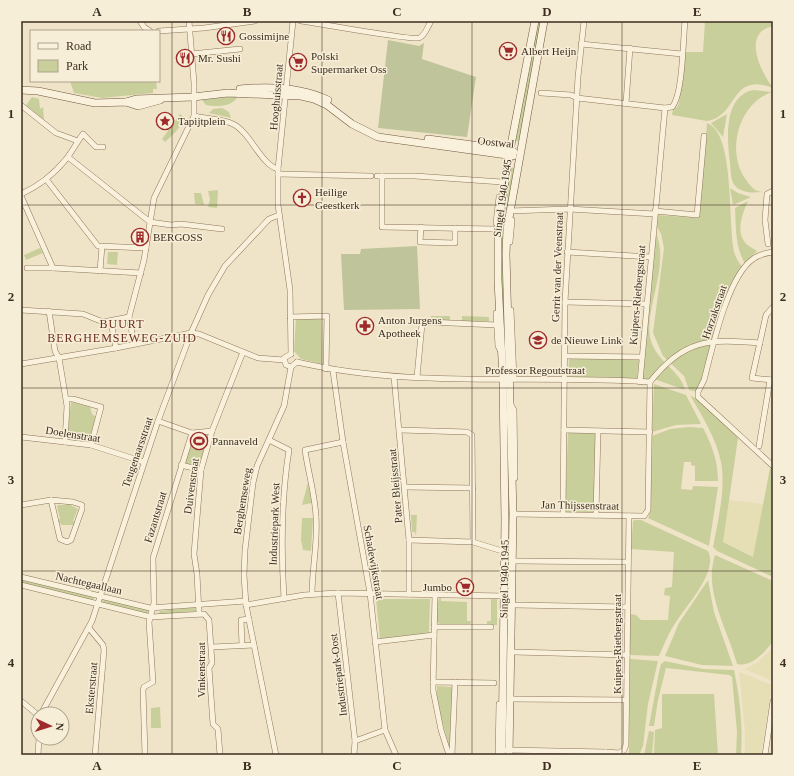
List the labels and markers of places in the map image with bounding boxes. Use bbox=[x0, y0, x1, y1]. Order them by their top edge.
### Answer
restaurant icon: Gossimijne bbox=[216, 26, 236, 46]
place label: Gossimijne bbox=[239, 30, 289, 42]
supermarket icon: Albert Heijn bbox=[498, 41, 518, 61]
place label: Albert Heijn bbox=[521, 45, 577, 57]
restaurant icon: Mr. Sushi bbox=[175, 48, 195, 68]
place label: Polski Supermarket Oss bbox=[311, 50, 386, 75]
place label: Mr. Sushi bbox=[198, 52, 241, 64]
supermarket icon: Polski Supermarket Oss bbox=[288, 52, 308, 72]
place icon: Tapijtplein bbox=[155, 111, 175, 131]
place label: Tapijtplein bbox=[178, 115, 226, 127]
place label: Heilige Geestkerk bbox=[315, 186, 360, 211]
church icon: Heilige Geestkerk bbox=[292, 188, 312, 208]
building icon: BERGOSS bbox=[130, 227, 150, 247]
place label: BERGOSS bbox=[153, 231, 203, 243]
place label: Anton Jurgens Apotheek bbox=[378, 314, 442, 339]
pharmacy icon: Anton Jurgens Apotheek bbox=[355, 316, 375, 336]
school or university icon: de Nieuwe Link bbox=[528, 330, 548, 350]
place label: de Nieuwe Link bbox=[551, 334, 622, 346]
sports icon: Pannaveld bbox=[189, 431, 209, 451]
place label: Pannaveld bbox=[212, 435, 258, 447]
supermarket icon: Jumbo bbox=[455, 577, 475, 597]
place label: Jumbo bbox=[423, 581, 452, 593]

